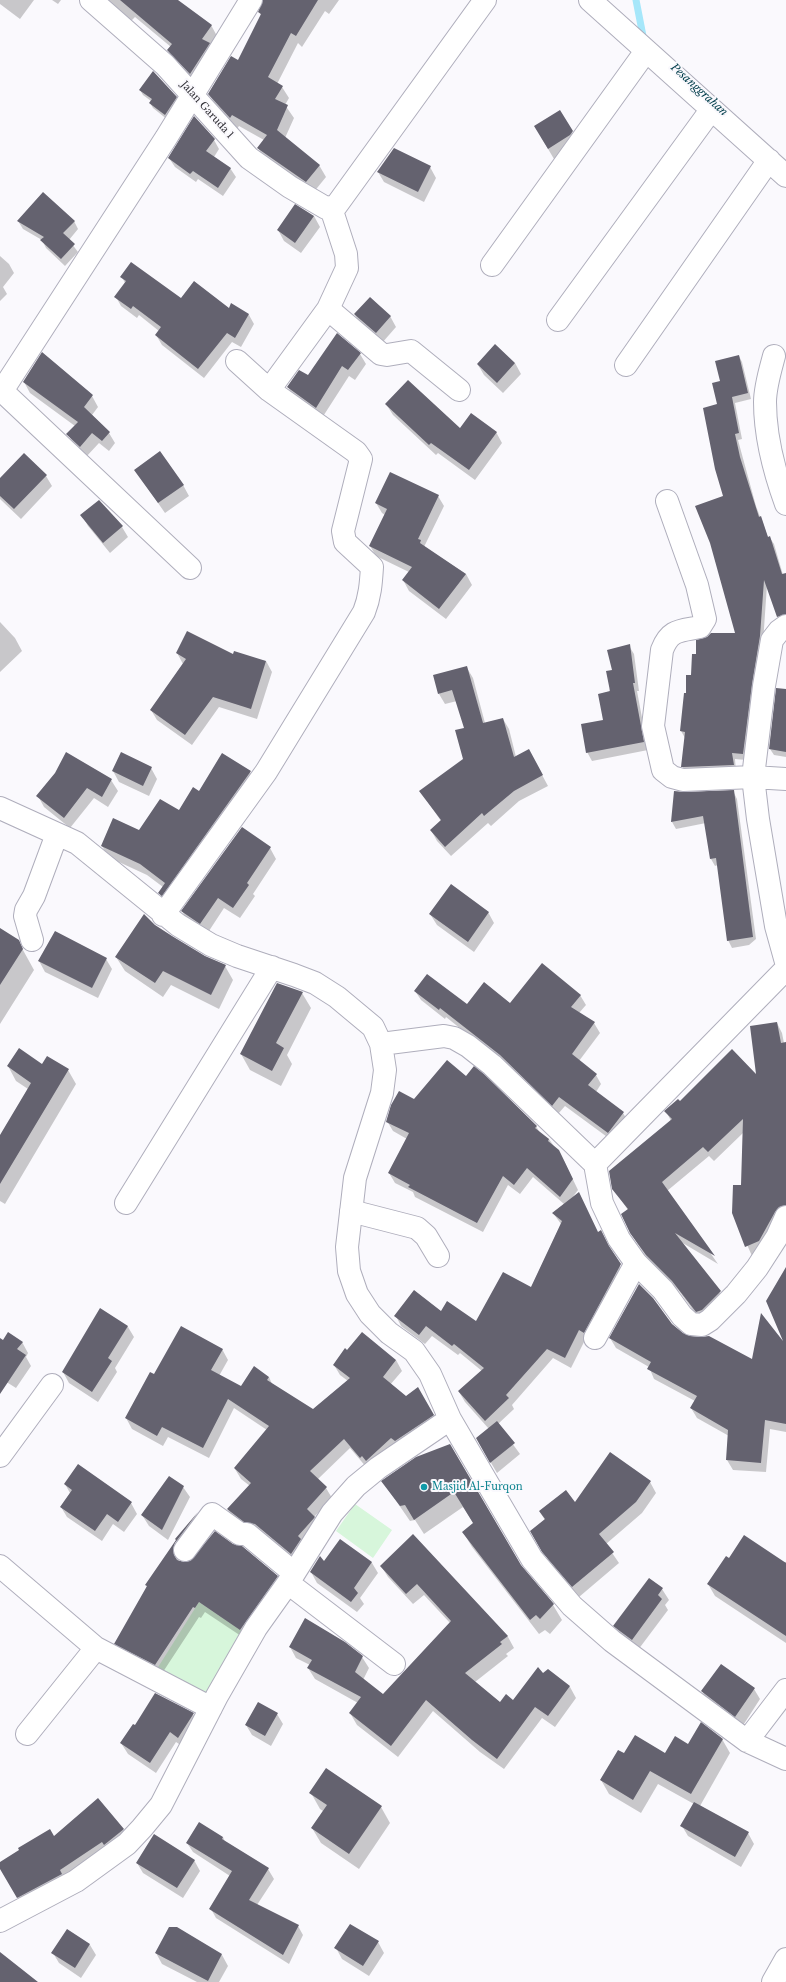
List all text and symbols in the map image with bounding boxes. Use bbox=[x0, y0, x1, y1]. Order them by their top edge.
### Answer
water label: Pesanggrahan bbox=[668, 61, 730, 119]
street label: Jalan Garuda 1 bbox=[178, 79, 236, 141]
place label: Masjid Al-Furqon bbox=[432, 1481, 523, 1493]
marker: Masjid Al-Furqon bbox=[419, 1482, 429, 1492]

